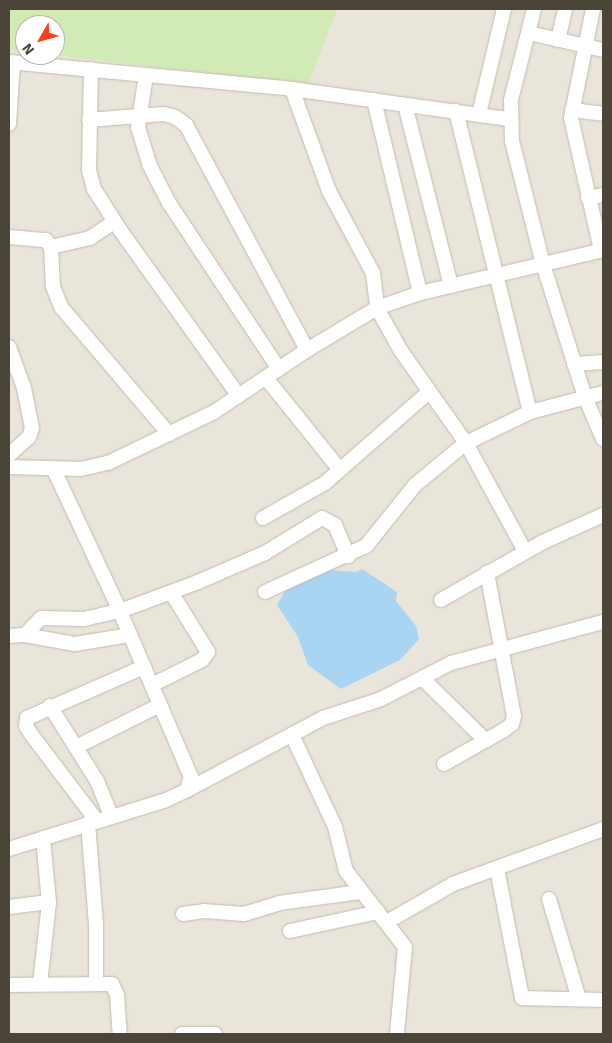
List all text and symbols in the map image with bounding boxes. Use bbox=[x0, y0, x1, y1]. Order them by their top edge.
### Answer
north arrow bbox=[15, 15, 65, 65]
text: N bbox=[19, 40, 38, 58]

